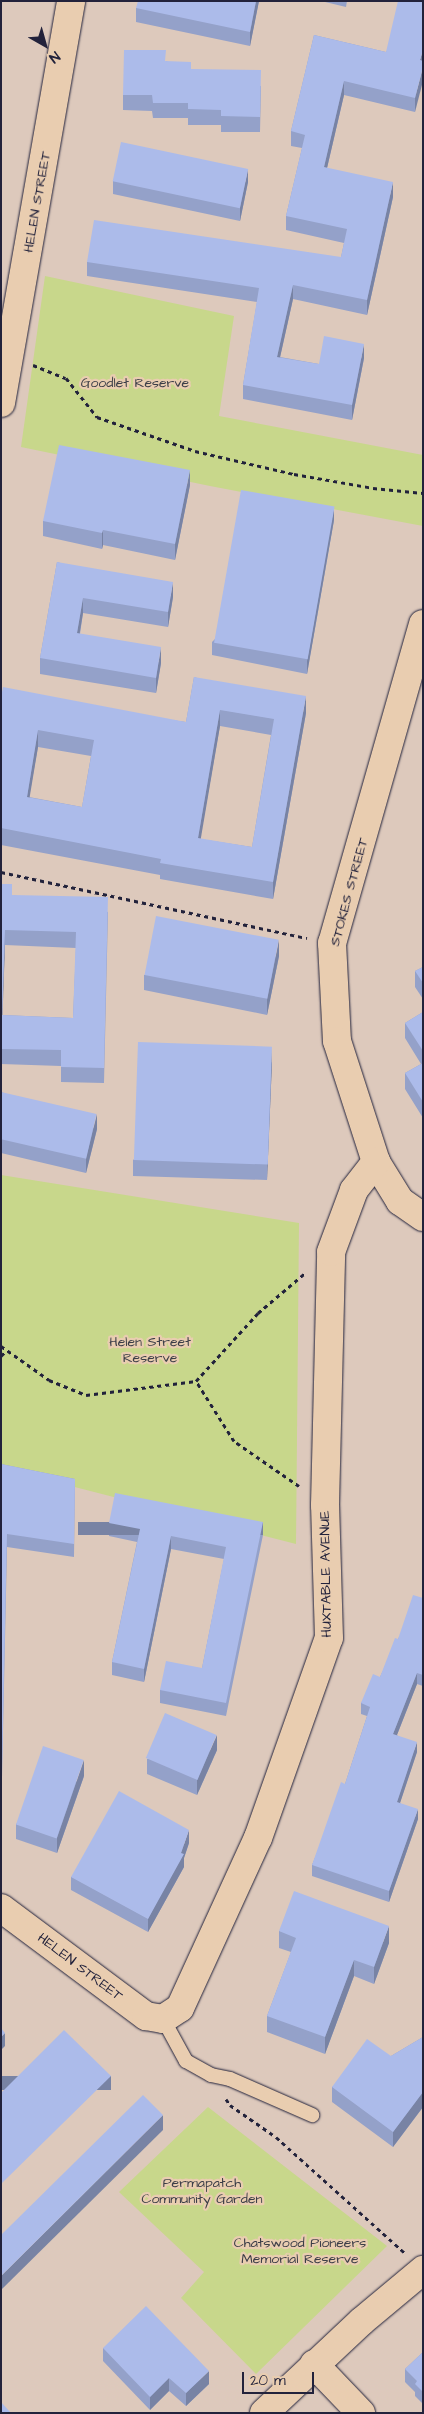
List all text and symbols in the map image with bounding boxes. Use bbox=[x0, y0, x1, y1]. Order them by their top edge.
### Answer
north arrow bbox=[20, 20, 70, 70]
text: N bbox=[45, 46, 64, 67]
street label: HELEN STREET bbox=[20, 150, 54, 254]
park label: Goodlet Reserve bbox=[81, 375, 189, 391]
street label: STOKES STREET bbox=[326, 836, 372, 948]
park label: Helen Street Reserve bbox=[109, 1334, 191, 1366]
street label: HUXTABLE AVENUE bbox=[316, 1510, 336, 1638]
street label: HELEN STREET bbox=[34, 1930, 126, 2004]
park label: Permapatch Community Garden bbox=[141, 2175, 263, 2208]
park label: Chatswood Pioneers Memorial Reserve bbox=[234, 2235, 366, 2268]
scale bar bbox=[244, 2362, 316, 2394]
text: 20 m bbox=[250, 2370, 286, 2391]

